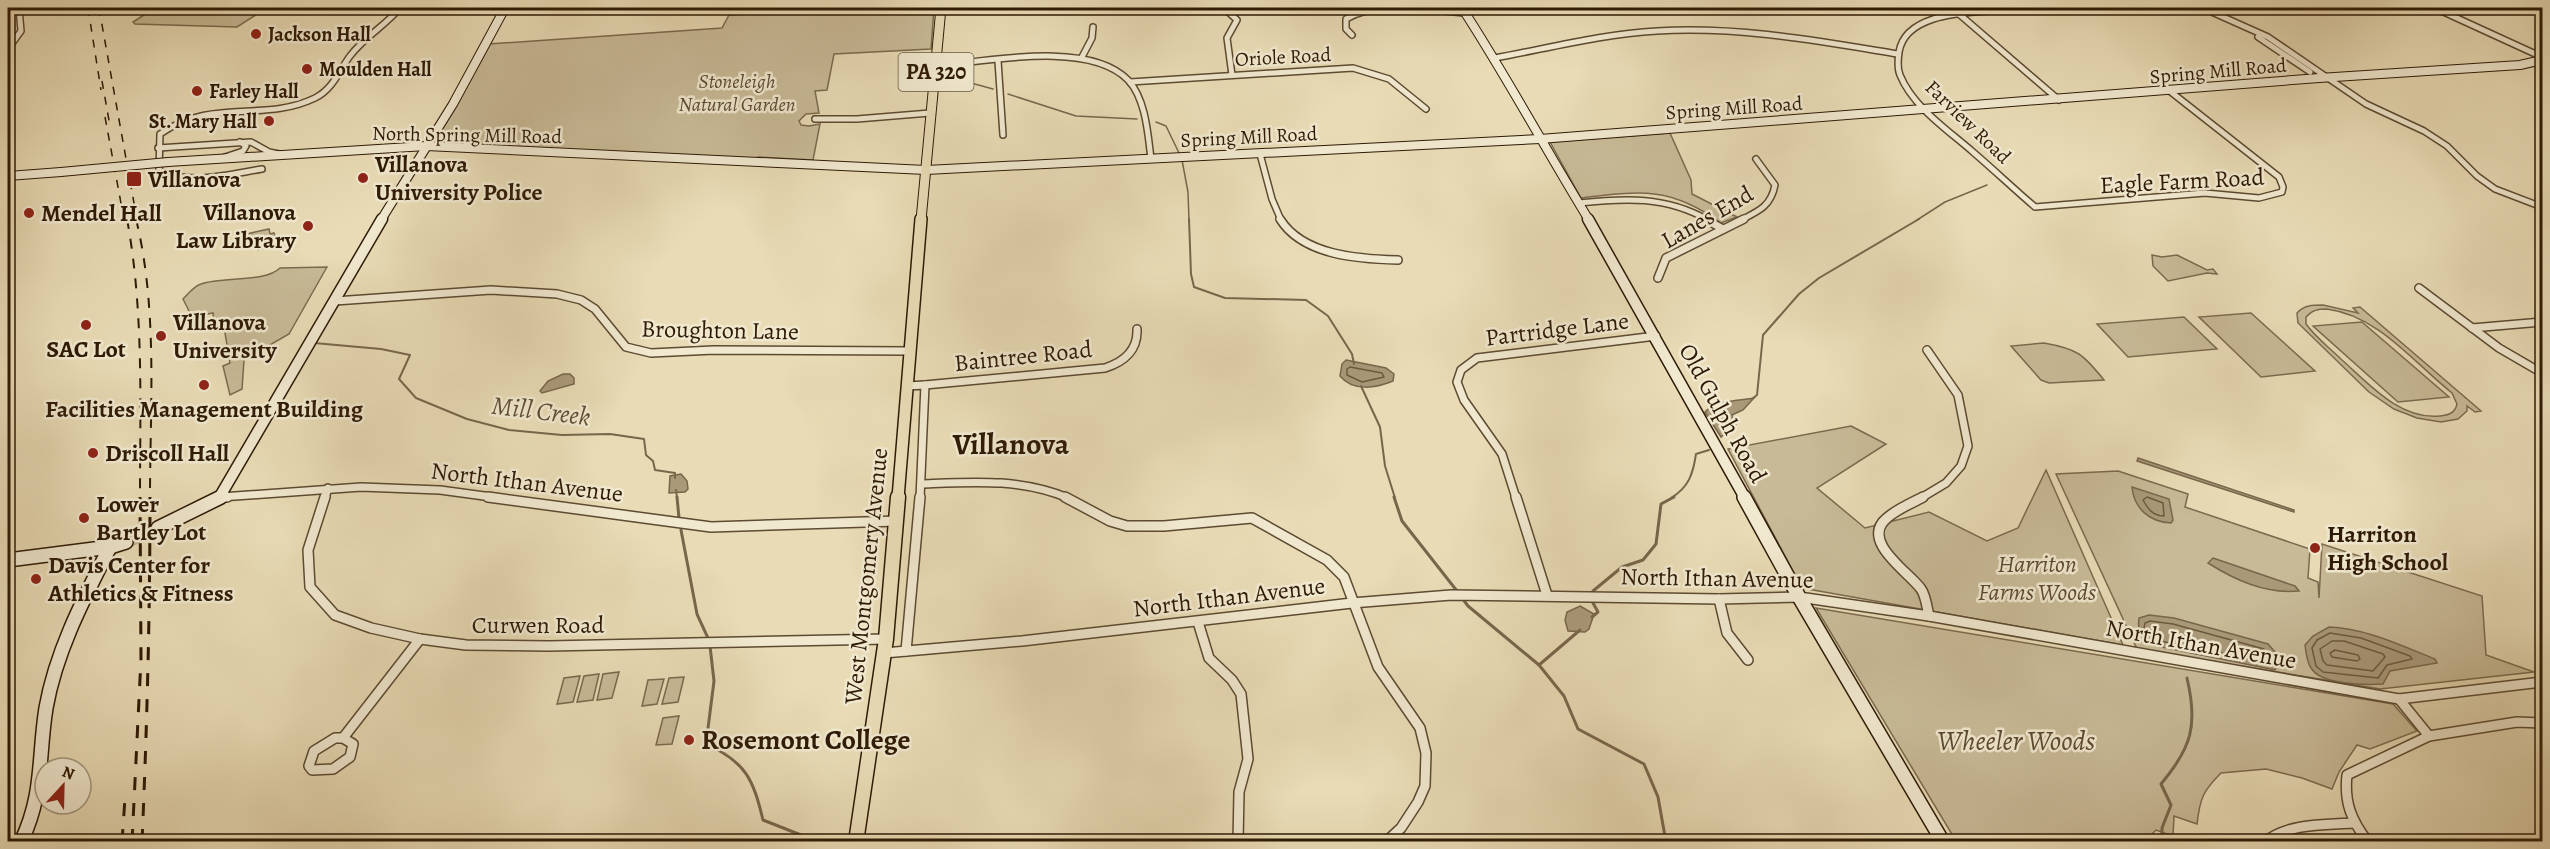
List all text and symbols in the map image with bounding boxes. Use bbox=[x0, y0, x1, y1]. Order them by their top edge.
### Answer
place label: Jackson Hall bbox=[268, 21, 372, 48]
marker: Jackson Hall bbox=[249, 27, 263, 41]
street label: Oriole Road bbox=[1234, 41, 1332, 73]
street label: Spring Mill Road bbox=[2149, 52, 2288, 90]
road number: PA 320 bbox=[898, 53, 974, 91]
place label: Moulden Hall bbox=[319, 56, 432, 83]
marker: Moulden Hall bbox=[300, 62, 314, 76]
park label: Stoneleigh Natural Garden bbox=[678, 68, 796, 118]
street label: Farview Road bbox=[1919, 74, 2017, 170]
place label: Farley Hall bbox=[209, 78, 299, 105]
marker: Farley Hall bbox=[190, 84, 204, 98]
street label: Spring Mill Road bbox=[1665, 90, 1804, 126]
place label: St. Mary Hall bbox=[149, 108, 258, 135]
marker: St. Mary Hall bbox=[262, 114, 276, 128]
street label: North Spring Mill Road bbox=[372, 120, 562, 150]
street label: Spring Mill Road bbox=[1180, 120, 1318, 154]
place label: Villanova University Police bbox=[374, 148, 543, 208]
street label: Eagle Farm Road bbox=[2099, 161, 2265, 201]
place label: Villanova bbox=[147, 163, 241, 195]
marker: Villanova bbox=[125, 170, 143, 188]
marker: Villanova University Police bbox=[356, 171, 370, 185]
street label: Lanes End bbox=[1655, 178, 1759, 256]
place label: Villanova Law Library bbox=[176, 196, 297, 256]
place label: Mendel Hall bbox=[41, 197, 162, 229]
marker: Mendel Hall bbox=[22, 206, 36, 220]
marker: Villanova Law Library bbox=[301, 219, 315, 233]
street label: Partridge Lane bbox=[1483, 304, 1631, 354]
place label: Villanova University bbox=[172, 306, 277, 366]
street label: Broughton Lane bbox=[641, 313, 799, 347]
marker: SAC Lot bbox=[79, 318, 93, 332]
marker: Villanova University bbox=[154, 329, 168, 343]
place label: SAC Lot bbox=[46, 333, 126, 365]
street label: Baintree Road bbox=[952, 333, 1094, 379]
street label: Old Gulph Road bbox=[1672, 338, 1775, 488]
marker: Facilities Management Building bbox=[197, 378, 211, 392]
water label: Mill Creek bbox=[490, 388, 592, 434]
place label: Facilities Management Building bbox=[45, 393, 364, 425]
district label: Villanova bbox=[952, 424, 1070, 464]
place label: Driscoll Hall bbox=[105, 437, 230, 469]
marker: Driscoll Hall bbox=[86, 446, 100, 460]
street label: West Montgomery Avenue bbox=[837, 446, 895, 707]
street label: North Ithan Avenue bbox=[429, 454, 625, 510]
place label: Lower Bartley Lot bbox=[96, 488, 206, 548]
marker: Lower Bartley Lot bbox=[77, 511, 91, 525]
place label: Harriton High School bbox=[2327, 518, 2449, 578]
marker: Harriton High School bbox=[2308, 541, 2322, 555]
park label: Harriton Farms Woods bbox=[1978, 548, 2096, 608]
place label: Davis Center for Athletics & Fitness bbox=[47, 549, 234, 609]
street label: North Ithan Avenue bbox=[1620, 560, 1814, 596]
street label: North Ithan Avenue bbox=[1131, 569, 1327, 625]
marker: Davis Center for Athletics & Fitness bbox=[29, 572, 43, 586]
street label: Curwen Road bbox=[472, 609, 604, 641]
street label: North Ithan Avenue bbox=[2103, 611, 2299, 677]
place label: Rosemont College bbox=[701, 721, 911, 759]
park label: Wheeler Woods bbox=[1937, 722, 2096, 760]
marker: Rosemont College bbox=[682, 733, 696, 747]
north arrow bbox=[33, 756, 93, 816]
text: N bbox=[59, 761, 78, 786]

